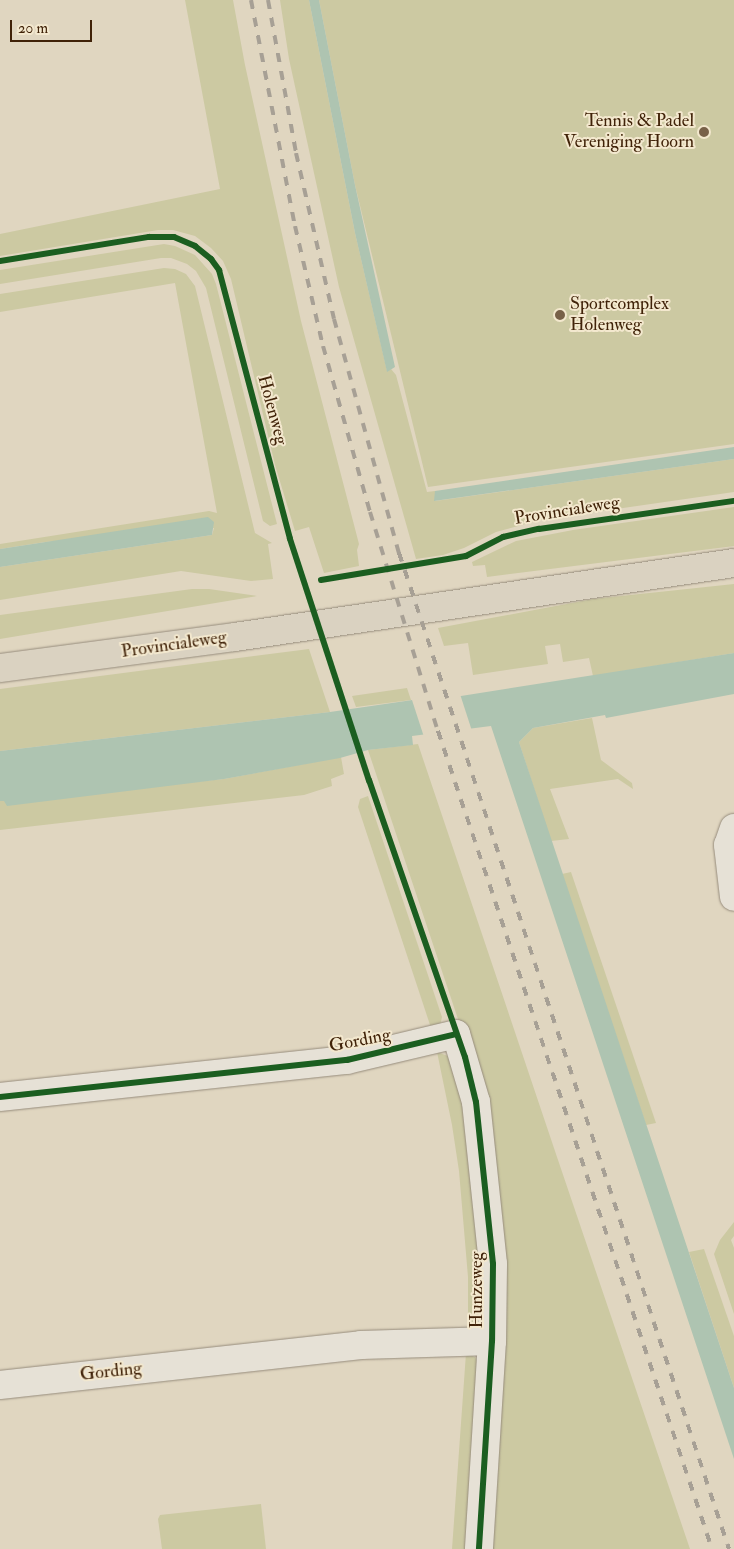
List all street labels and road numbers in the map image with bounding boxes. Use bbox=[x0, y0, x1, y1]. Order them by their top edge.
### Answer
street label: Holenweg bbox=[252, 373, 292, 447]
street label: Provincialeweg bbox=[513, 492, 621, 530]
street label: Provincialeweg bbox=[120, 627, 228, 663]
street label: Gording bbox=[327, 1024, 393, 1058]
street label: Hunzeweg bbox=[466, 1252, 488, 1328]
street label: Gording bbox=[79, 1358, 143, 1386]

